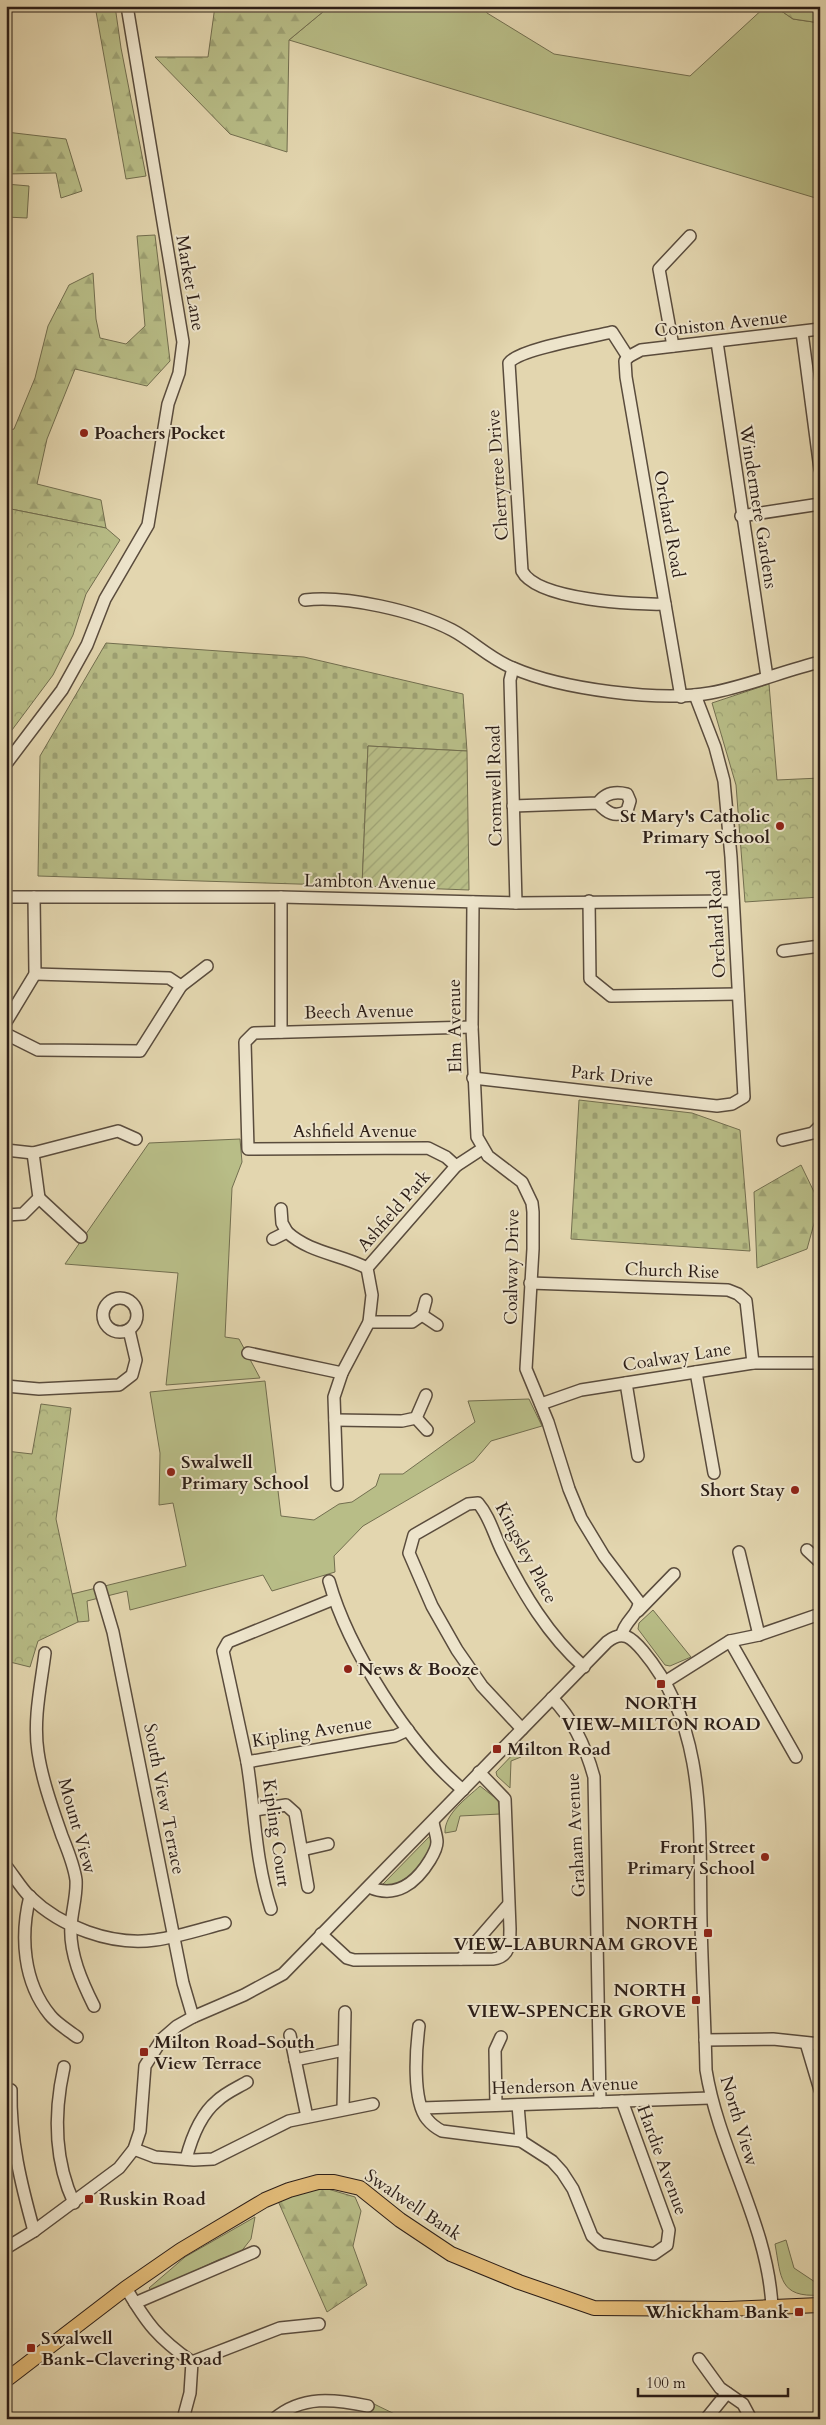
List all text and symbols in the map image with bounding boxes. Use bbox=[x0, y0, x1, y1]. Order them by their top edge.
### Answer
street label: Market Lane bbox=[169, 233, 211, 333]
street label: Coniston Avenue bbox=[653, 305, 789, 343]
street label: Cherrytree Drive bbox=[481, 409, 515, 541]
place label: Poachers Pocket bbox=[94, 421, 226, 446]
street label: Windermere Gardens bbox=[733, 423, 783, 590]
marker: Poachers Pocket bbox=[78, 427, 90, 439]
street label: Orchard Road bbox=[647, 468, 691, 580]
street label: Cromwell Road bbox=[481, 725, 509, 847]
place label: St Mary's Catholic Primary School bbox=[620, 804, 770, 850]
marker: St Mary's Catholic Primary School bbox=[774, 820, 786, 832]
street label: Lambton Avenue bbox=[304, 868, 436, 896]
street label: Orchard Road bbox=[702, 869, 732, 979]
street label: Elm Avenue bbox=[442, 979, 468, 1073]
street label: Beech Avenue bbox=[304, 999, 414, 1025]
street label: Park Drive bbox=[569, 1059, 655, 1093]
street label: Ashfield Avenue bbox=[293, 1119, 417, 1144]
street label: Ashfield Park bbox=[352, 1165, 437, 1257]
street label: Coalway Drive bbox=[498, 1209, 526, 1325]
street label: Church Rise bbox=[624, 1257, 720, 1285]
street label: Coalway Lane bbox=[621, 1336, 733, 1378]
place label: Swalwell Primary School bbox=[181, 1450, 309, 1496]
marker: Swalwell Primary School bbox=[165, 1466, 177, 1478]
place label: Short Stay bbox=[700, 1478, 786, 1503]
marker: Short Stay bbox=[789, 1484, 801, 1496]
street label: Kingsley Place bbox=[489, 1498, 563, 1608]
place label: News & Booze bbox=[358, 1657, 479, 1682]
marker: News & Booze bbox=[342, 1663, 354, 1675]
marker: NORTH VIEW-MILTON ROAD bbox=[655, 1678, 667, 1690]
place label: NORTH VIEW-MILTON ROAD bbox=[561, 1691, 761, 1737]
street label: Kipling Avenue bbox=[250, 1710, 374, 1754]
street label: South View Terrace bbox=[137, 1721, 191, 1877]
place label: Milton Road bbox=[507, 1737, 612, 1762]
marker: Milton Road bbox=[491, 1743, 503, 1755]
street label: Graham Avenue bbox=[560, 1772, 592, 1898]
street label: Mount View bbox=[51, 1775, 103, 1877]
street label: Kipling Court bbox=[256, 1778, 296, 1889]
place label: Front Street Primary School bbox=[627, 1835, 756, 1881]
marker: Front Street Primary School bbox=[759, 1851, 771, 1863]
place label: NORTH VIEW-LABURNAM GROVE bbox=[454, 1911, 698, 1957]
marker: NORTH VIEW-LABURNAM GROVE bbox=[702, 1927, 714, 1939]
place label: NORTH VIEW-SPENCER GROVE bbox=[467, 1978, 686, 2024]
marker: NORTH VIEW-SPENCER GROVE bbox=[690, 1994, 702, 2006]
place label: Milton Road-South View Terrace bbox=[154, 2030, 315, 2076]
marker: Milton Road-South View Terrace bbox=[138, 2046, 150, 2058]
street label: Henderson Avenue bbox=[491, 2071, 639, 2101]
street label: North View bbox=[713, 2073, 765, 2170]
street label: Hardie Avenue bbox=[631, 2101, 693, 2219]
street label: Swalwell Bank bbox=[359, 2163, 467, 2247]
place label: Ruskin Road bbox=[99, 2187, 207, 2212]
marker: Ruskin Road bbox=[83, 2193, 95, 2205]
place label: Whickham Bank bbox=[644, 2300, 790, 2325]
marker: Whickham Bank bbox=[793, 2306, 805, 2318]
place label: Swalwell Bank-Clavering Road bbox=[41, 2326, 223, 2372]
marker: Swalwell Bank-Clavering Road bbox=[25, 2342, 37, 2354]
scale bar bbox=[638, 2365, 788, 2397]
text: 100 m bbox=[646, 2373, 686, 2393]

